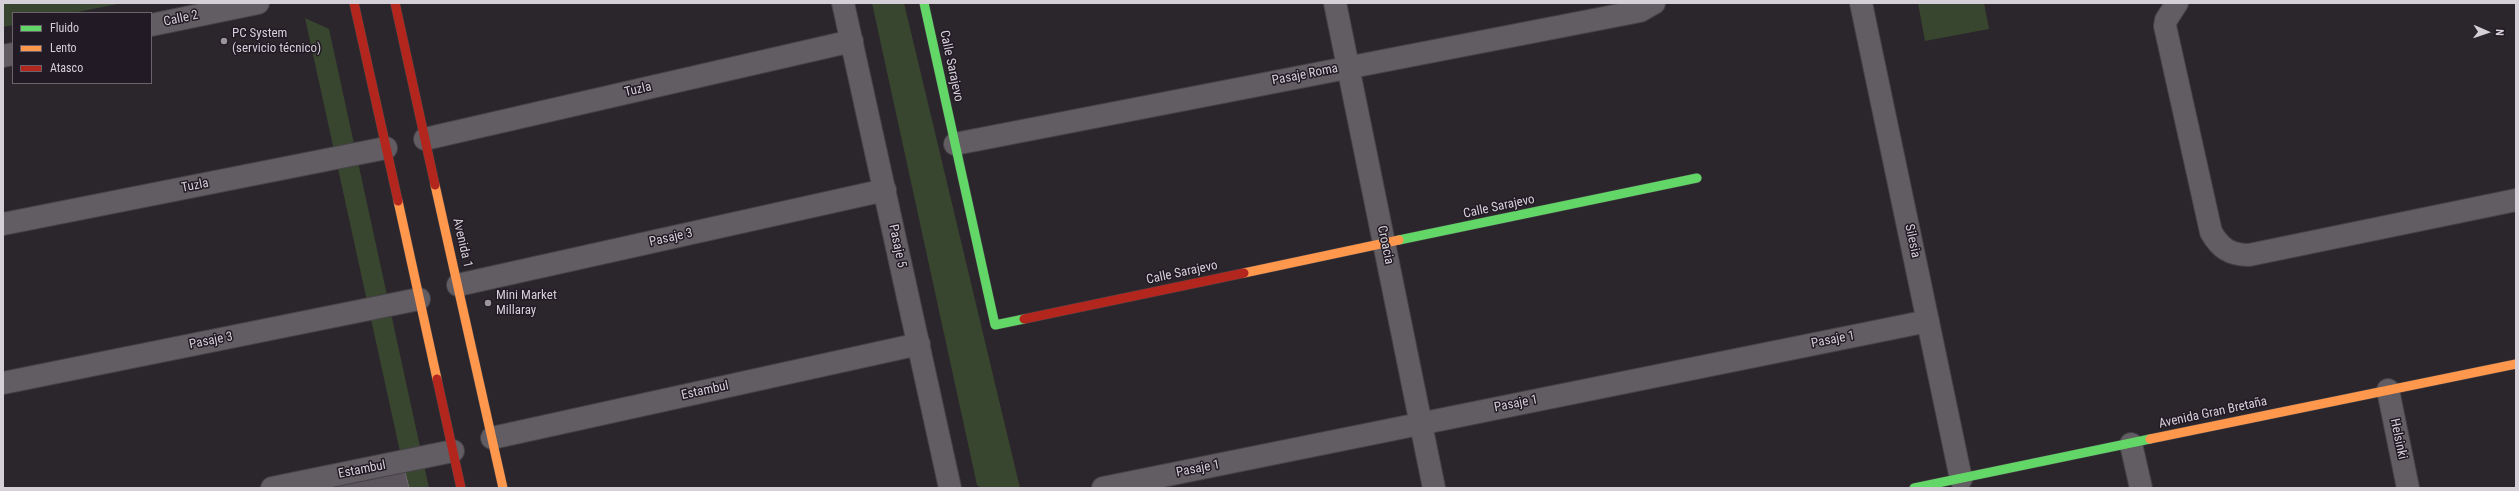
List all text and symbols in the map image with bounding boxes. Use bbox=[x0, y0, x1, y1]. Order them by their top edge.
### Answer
street label: Calle 2 bbox=[162, 8, 200, 30]
legend bbox=[12, 12, 152, 84]
north arrow bbox=[2467, 12, 2507, 52]
text: Fluido bbox=[50, 21, 79, 35]
place label: PC System (servicio técnico) bbox=[232, 26, 321, 57]
street label: Calle Sarajevo bbox=[936, 29, 966, 103]
text: N bbox=[2493, 29, 2506, 36]
marker: PC System (servicio técnico) bbox=[219, 36, 229, 46]
text: Lento bbox=[50, 41, 77, 55]
text: Atasco bbox=[50, 61, 83, 75]
street label: Pasaje Roma bbox=[1271, 61, 1339, 89]
street label: Tuzla bbox=[623, 79, 653, 101]
street label: Tuzla bbox=[180, 176, 210, 196]
street label: Calle Sarajevo bbox=[1462, 192, 1536, 222]
street label: Avenida 1 bbox=[449, 217, 475, 269]
street label: Pasaje 5 bbox=[885, 223, 909, 269]
street label: Silesia bbox=[1901, 223, 1923, 259]
street label: Croacia bbox=[1373, 224, 1397, 266]
street label: Pasaje 3 bbox=[648, 225, 694, 251]
street label: Calle Sarajevo bbox=[1145, 258, 1219, 288]
place label: Mini Market Millaray bbox=[496, 288, 557, 319]
marker: Mini Market Millaray bbox=[483, 298, 493, 308]
street label: Pasaje 1 bbox=[1810, 328, 1856, 352]
street label: Pasaje 3 bbox=[188, 329, 234, 353]
street label: Estambul bbox=[680, 378, 730, 404]
street label: Pasaje 1 bbox=[1493, 392, 1539, 416]
street label: Avenida Gran Bretaña bbox=[2157, 394, 2269, 432]
street label: Helsinki bbox=[2386, 417, 2410, 461]
street label: Pasaje 1 bbox=[1175, 457, 1221, 481]
street label: Estambul bbox=[337, 458, 387, 482]

